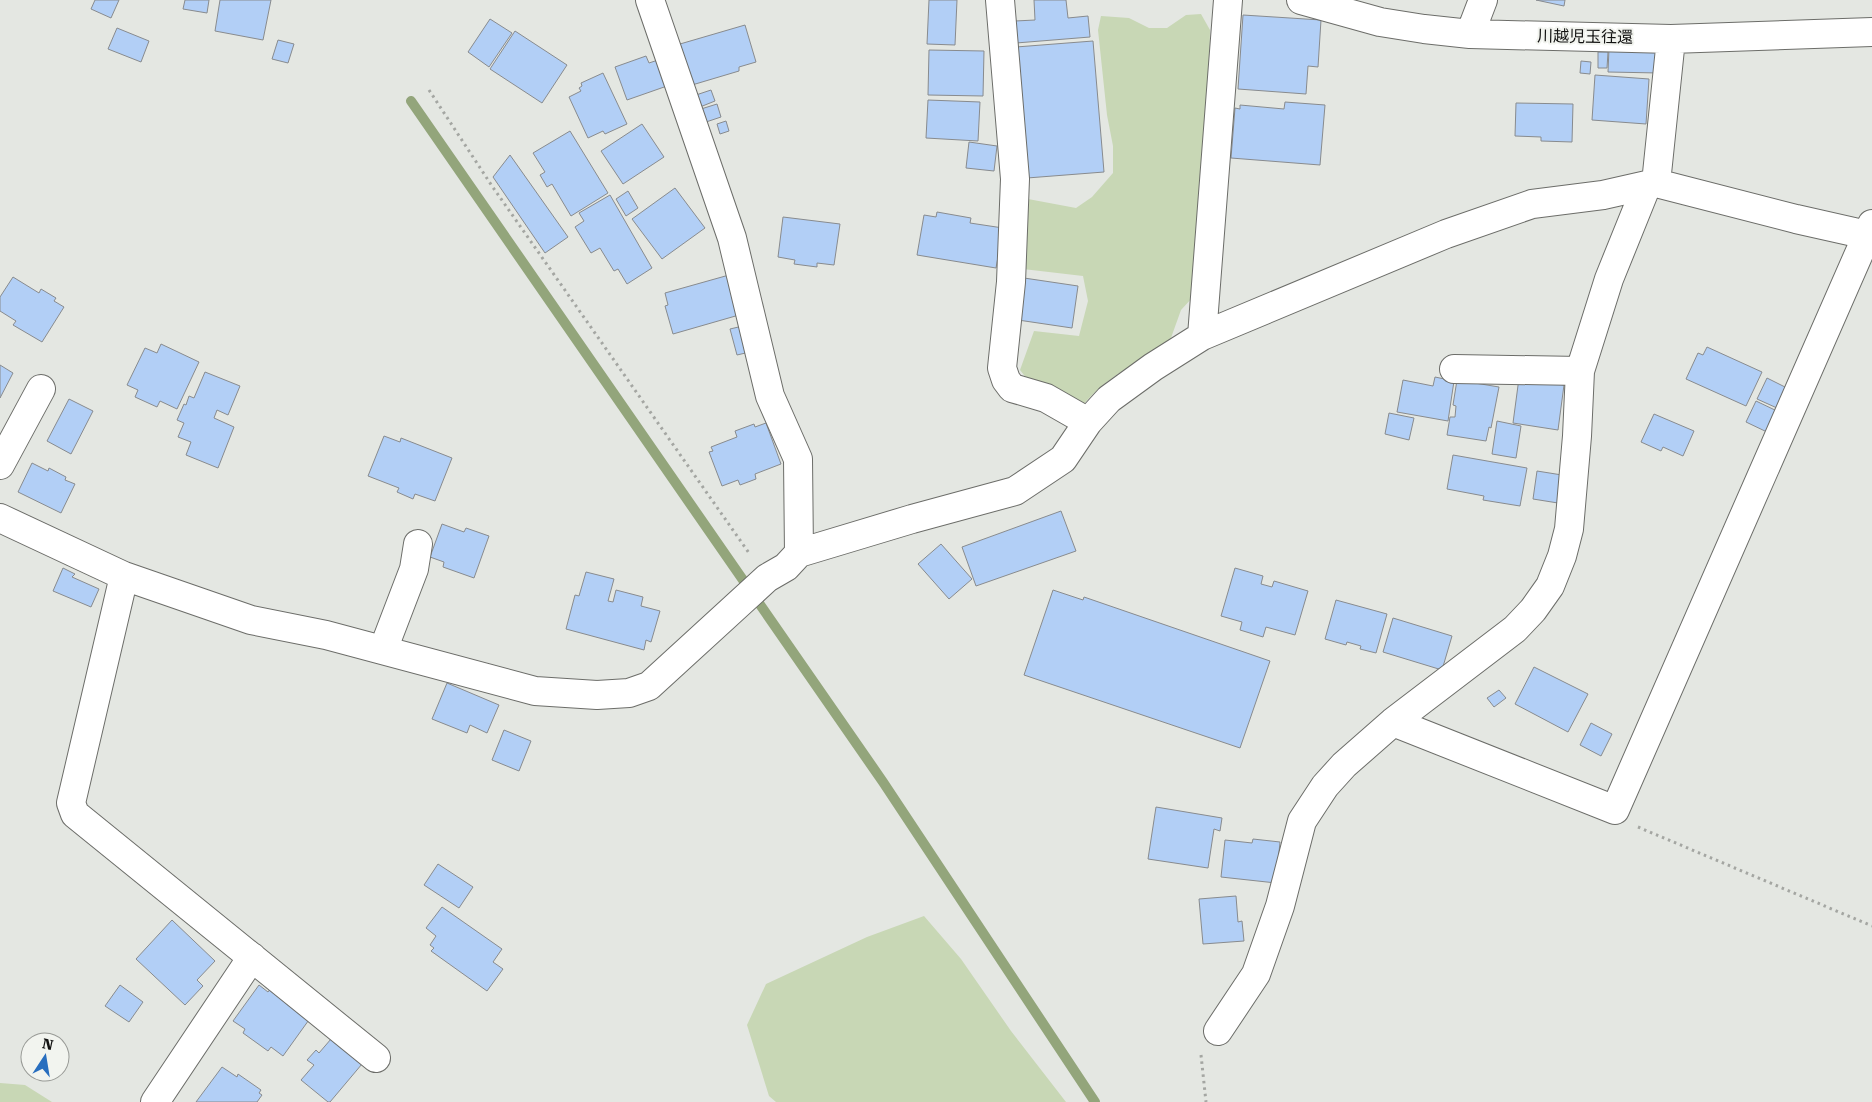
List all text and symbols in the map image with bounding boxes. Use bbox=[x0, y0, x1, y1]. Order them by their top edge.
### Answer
street label: 川越児玉往還 bbox=[1537, 26, 1633, 47]
north arrow bbox=[20, 1032, 70, 1082]
text: N bbox=[41, 1035, 55, 1053]

